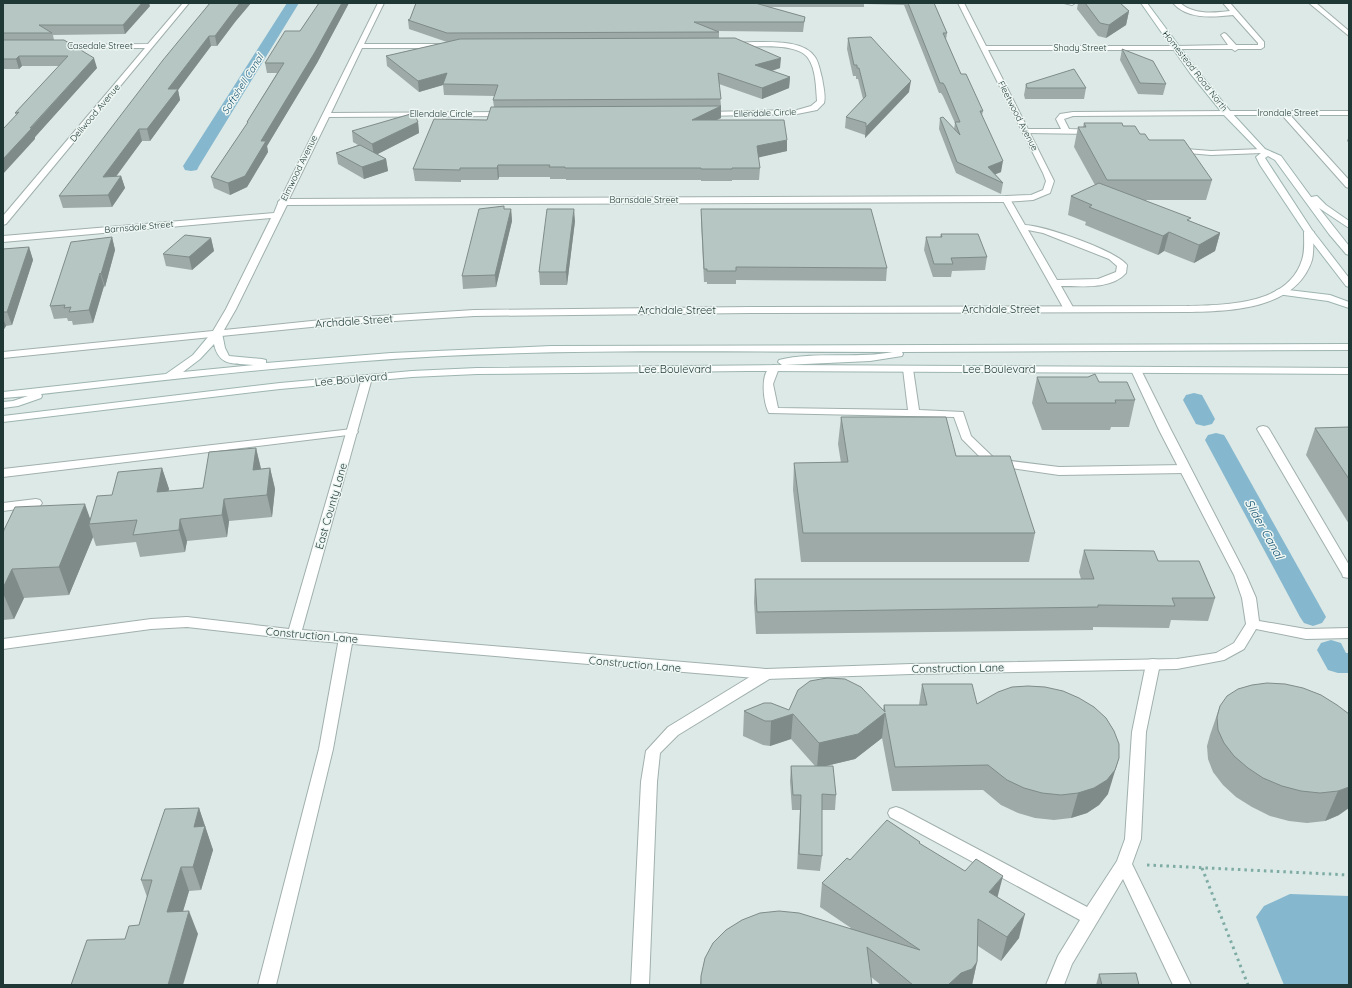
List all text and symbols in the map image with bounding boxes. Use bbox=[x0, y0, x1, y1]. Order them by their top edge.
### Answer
street label: Homestead Road North bbox=[1160, 28, 1230, 113]
street label: Casedale Street bbox=[67, 40, 133, 51]
street label: Shady Street bbox=[1053, 42, 1107, 53]
water label: Softshell Canal bbox=[219, 50, 267, 117]
street label: Fleetwood Avenue bbox=[996, 79, 1041, 153]
street label: Dellwood Avenue bbox=[67, 82, 122, 144]
street label: Ellendale Circle bbox=[733, 106, 796, 119]
street label: Irondale Street bbox=[1257, 107, 1319, 118]
street label: Ellendale Circle bbox=[410, 108, 472, 119]
street label: Elmwood Avenue bbox=[278, 133, 319, 202]
street label: Barnsdale Street bbox=[609, 194, 679, 205]
street label: Barnsdale Street bbox=[104, 218, 174, 235]
street label: Archdale Street bbox=[962, 302, 1040, 316]
street label: Archdale Street bbox=[638, 303, 716, 317]
street label: Archdale Street bbox=[315, 311, 394, 331]
street label: Lee Boulevard bbox=[638, 362, 712, 376]
street label: Lee Boulevard bbox=[962, 362, 1036, 376]
street label: Lee Boulevard bbox=[314, 369, 388, 389]
street label: East County Lane bbox=[312, 461, 350, 551]
water label: Slider Canal bbox=[1242, 496, 1288, 562]
street label: Construction Lane bbox=[265, 624, 359, 646]
street label: Construction Lane bbox=[588, 653, 682, 675]
street label: Construction Lane bbox=[912, 660, 1004, 676]

